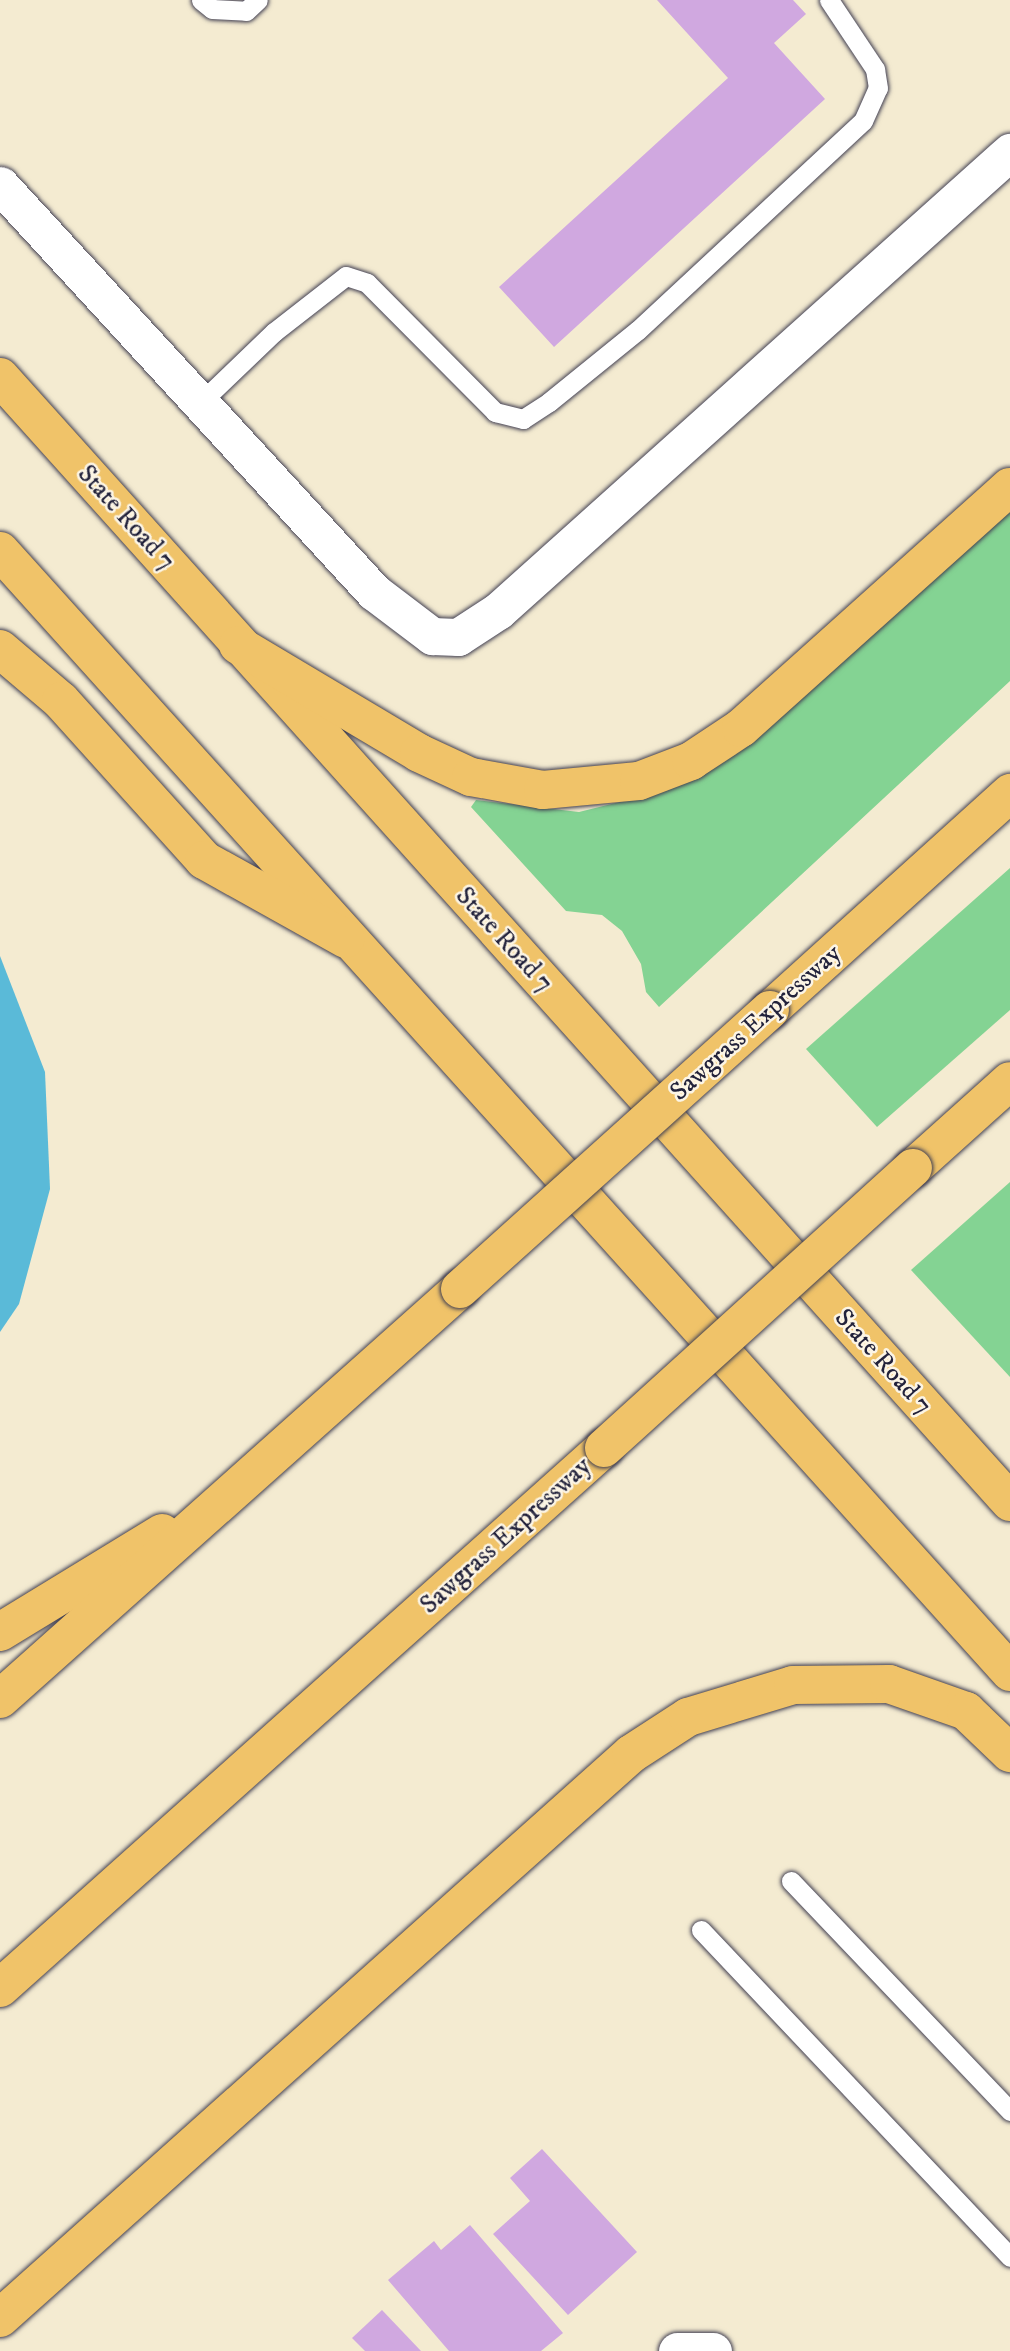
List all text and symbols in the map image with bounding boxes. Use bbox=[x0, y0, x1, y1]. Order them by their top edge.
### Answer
street label: State Road 7 bbox=[71, 459, 181, 577]
street label: State Road 7 bbox=[449, 881, 559, 999]
street label: Sawgrass Expressway bbox=[664, 938, 848, 1108]
street label: State Road 7 bbox=[828, 1303, 938, 1421]
street label: Sawgrass Expressway bbox=[414, 1451, 598, 1621]

